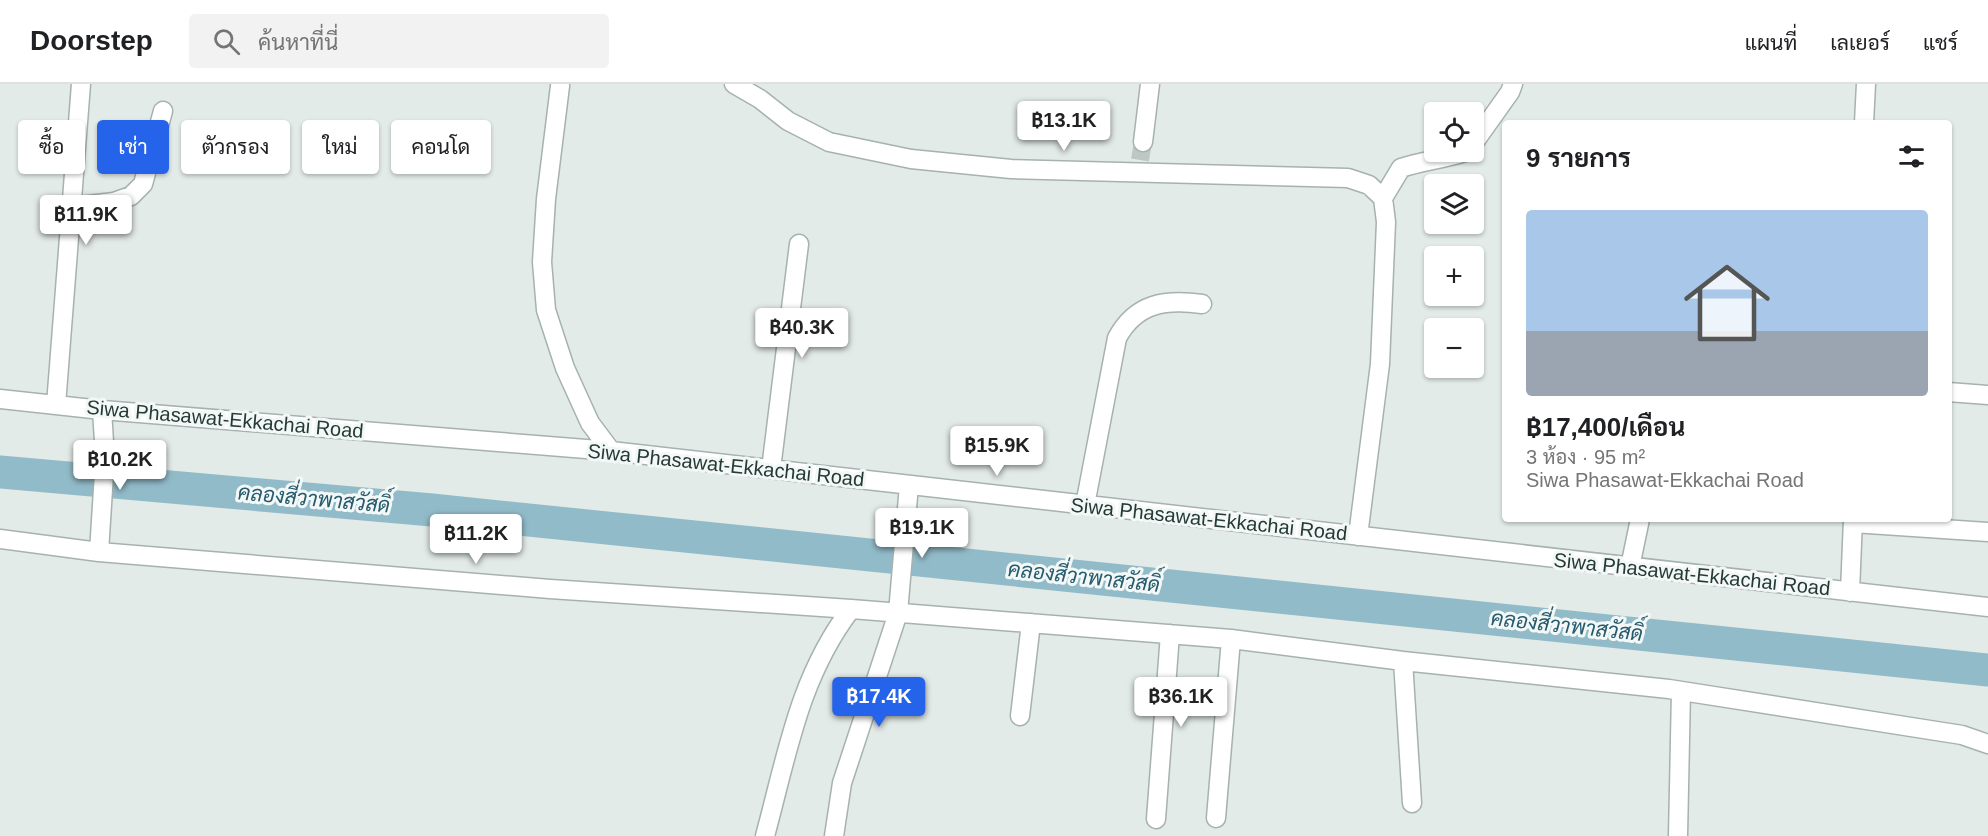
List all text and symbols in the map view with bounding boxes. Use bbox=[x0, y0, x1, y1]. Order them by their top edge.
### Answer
search box bbox=[189, 14, 609, 68]
text: Doorstep bbox=[30, 25, 153, 56]
icon: search bbox=[210, 25, 243, 58]
text: ค้นหาที่นี่ bbox=[258, 30, 338, 55]
text: แผนที่ bbox=[1745, 31, 1797, 54]
text: เลเยอร์ bbox=[1830, 31, 1890, 54]
text: แชร์ bbox=[1923, 31, 1958, 54]
pin: ฿13.1K bbox=[1015, 101, 1113, 152]
map controls bbox=[1424, 102, 1484, 378]
button: locate bbox=[1424, 102, 1484, 162]
text: ฿13.1K bbox=[1031, 109, 1097, 131]
chip: ซื้อ bbox=[18, 120, 85, 174]
chip: เช่า bbox=[97, 120, 169, 174]
chip: ตัวกรอง bbox=[181, 120, 290, 174]
chip: ใหม่ bbox=[302, 120, 379, 174]
chip: คอนโด bbox=[391, 120, 491, 174]
icon: filters bbox=[1895, 140, 1928, 173]
text: 9 รายการ bbox=[1526, 143, 1631, 173]
button: layers bbox=[1424, 174, 1484, 234]
pin: ฿11.9K bbox=[37, 195, 135, 246]
text: ฿11.9K bbox=[54, 203, 118, 225]
button: + bbox=[1424, 246, 1484, 306]
icon: home bbox=[1673, 249, 1781, 357]
pin: ฿40.3K bbox=[753, 308, 851, 359]
text: ฿40.3K bbox=[769, 316, 835, 338]
button: − bbox=[1424, 318, 1484, 378]
street label: Siwa Phasawat-Ekkachai Road bbox=[86, 396, 364, 442]
text: ฿17,400/เดือน bbox=[1526, 412, 1685, 442]
pin: ฿15.9K bbox=[948, 426, 1046, 477]
text: ฿15.9K bbox=[964, 434, 1030, 456]
pin: ฿10.2K bbox=[71, 440, 169, 491]
street label: Siwa Phasawat-Ekkachai Road bbox=[587, 440, 865, 490]
text: 3 ห้อง · 95 m² bbox=[1526, 446, 1645, 468]
text: ฿10.2K bbox=[87, 448, 153, 470]
text: Siwa Phasawat-Ekkachai Road bbox=[1526, 469, 1804, 491]
water label: คลองสี่วาพาสวัสดิ์ bbox=[237, 472, 395, 517]
street label: Siwa Phasawat-Ekkachai Road bbox=[1070, 494, 1348, 544]
pin: ฿19.1K bbox=[873, 508, 971, 559]
pin: ฿11.2K bbox=[427, 514, 525, 565]
text: ฿19.1K bbox=[889, 516, 955, 538]
text: ฿11.2K bbox=[444, 522, 508, 544]
water label: คลองสี่วาพาสวัสดิ์ bbox=[1007, 549, 1166, 596]
street label: Siwa Phasawat-Ekkachai Road bbox=[1553, 549, 1831, 599]
water label: คลองสี่วาพาสวัสดิ์ bbox=[1490, 598, 1649, 645]
pin: ฿17.4K bbox=[830, 677, 928, 728]
pin: ฿36.1K bbox=[1132, 677, 1230, 728]
text: ฿17.4K bbox=[846, 685, 912, 707]
text: ฿36.1K bbox=[1148, 685, 1214, 707]

